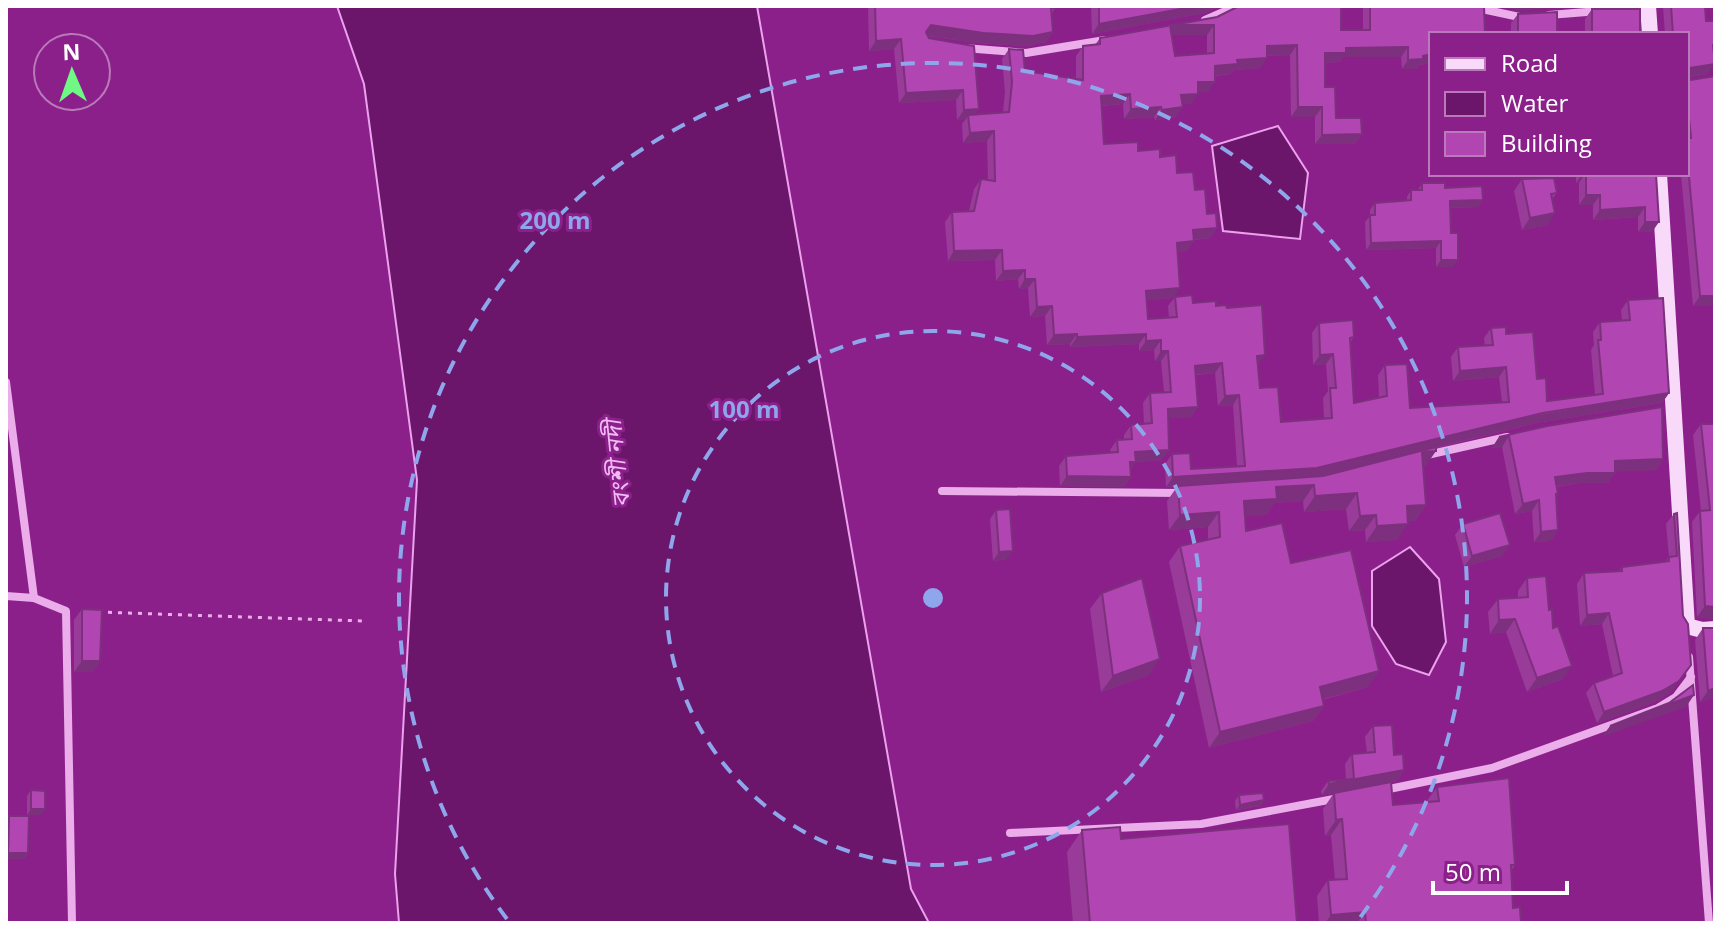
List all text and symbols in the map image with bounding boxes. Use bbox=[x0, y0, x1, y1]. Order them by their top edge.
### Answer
north arrow bbox=[32, 32, 112, 112]
legend bbox=[1429, 32, 1689, 176]
text: N bbox=[62, 36, 81, 66]
text: Road bbox=[1501, 46, 1558, 79]
text: Water bbox=[1501, 86, 1569, 119]
text: Building bbox=[1501, 126, 1592, 159]
text: 200 m bbox=[520, 203, 590, 236]
text: 100 m bbox=[709, 392, 779, 425]
water label: বংশী নদী bbox=[595, 414, 637, 509]
centre of rings bbox=[919, 584, 947, 612]
scale bar bbox=[1433, 845, 1567, 895]
text: 50 m bbox=[1445, 855, 1501, 888]

